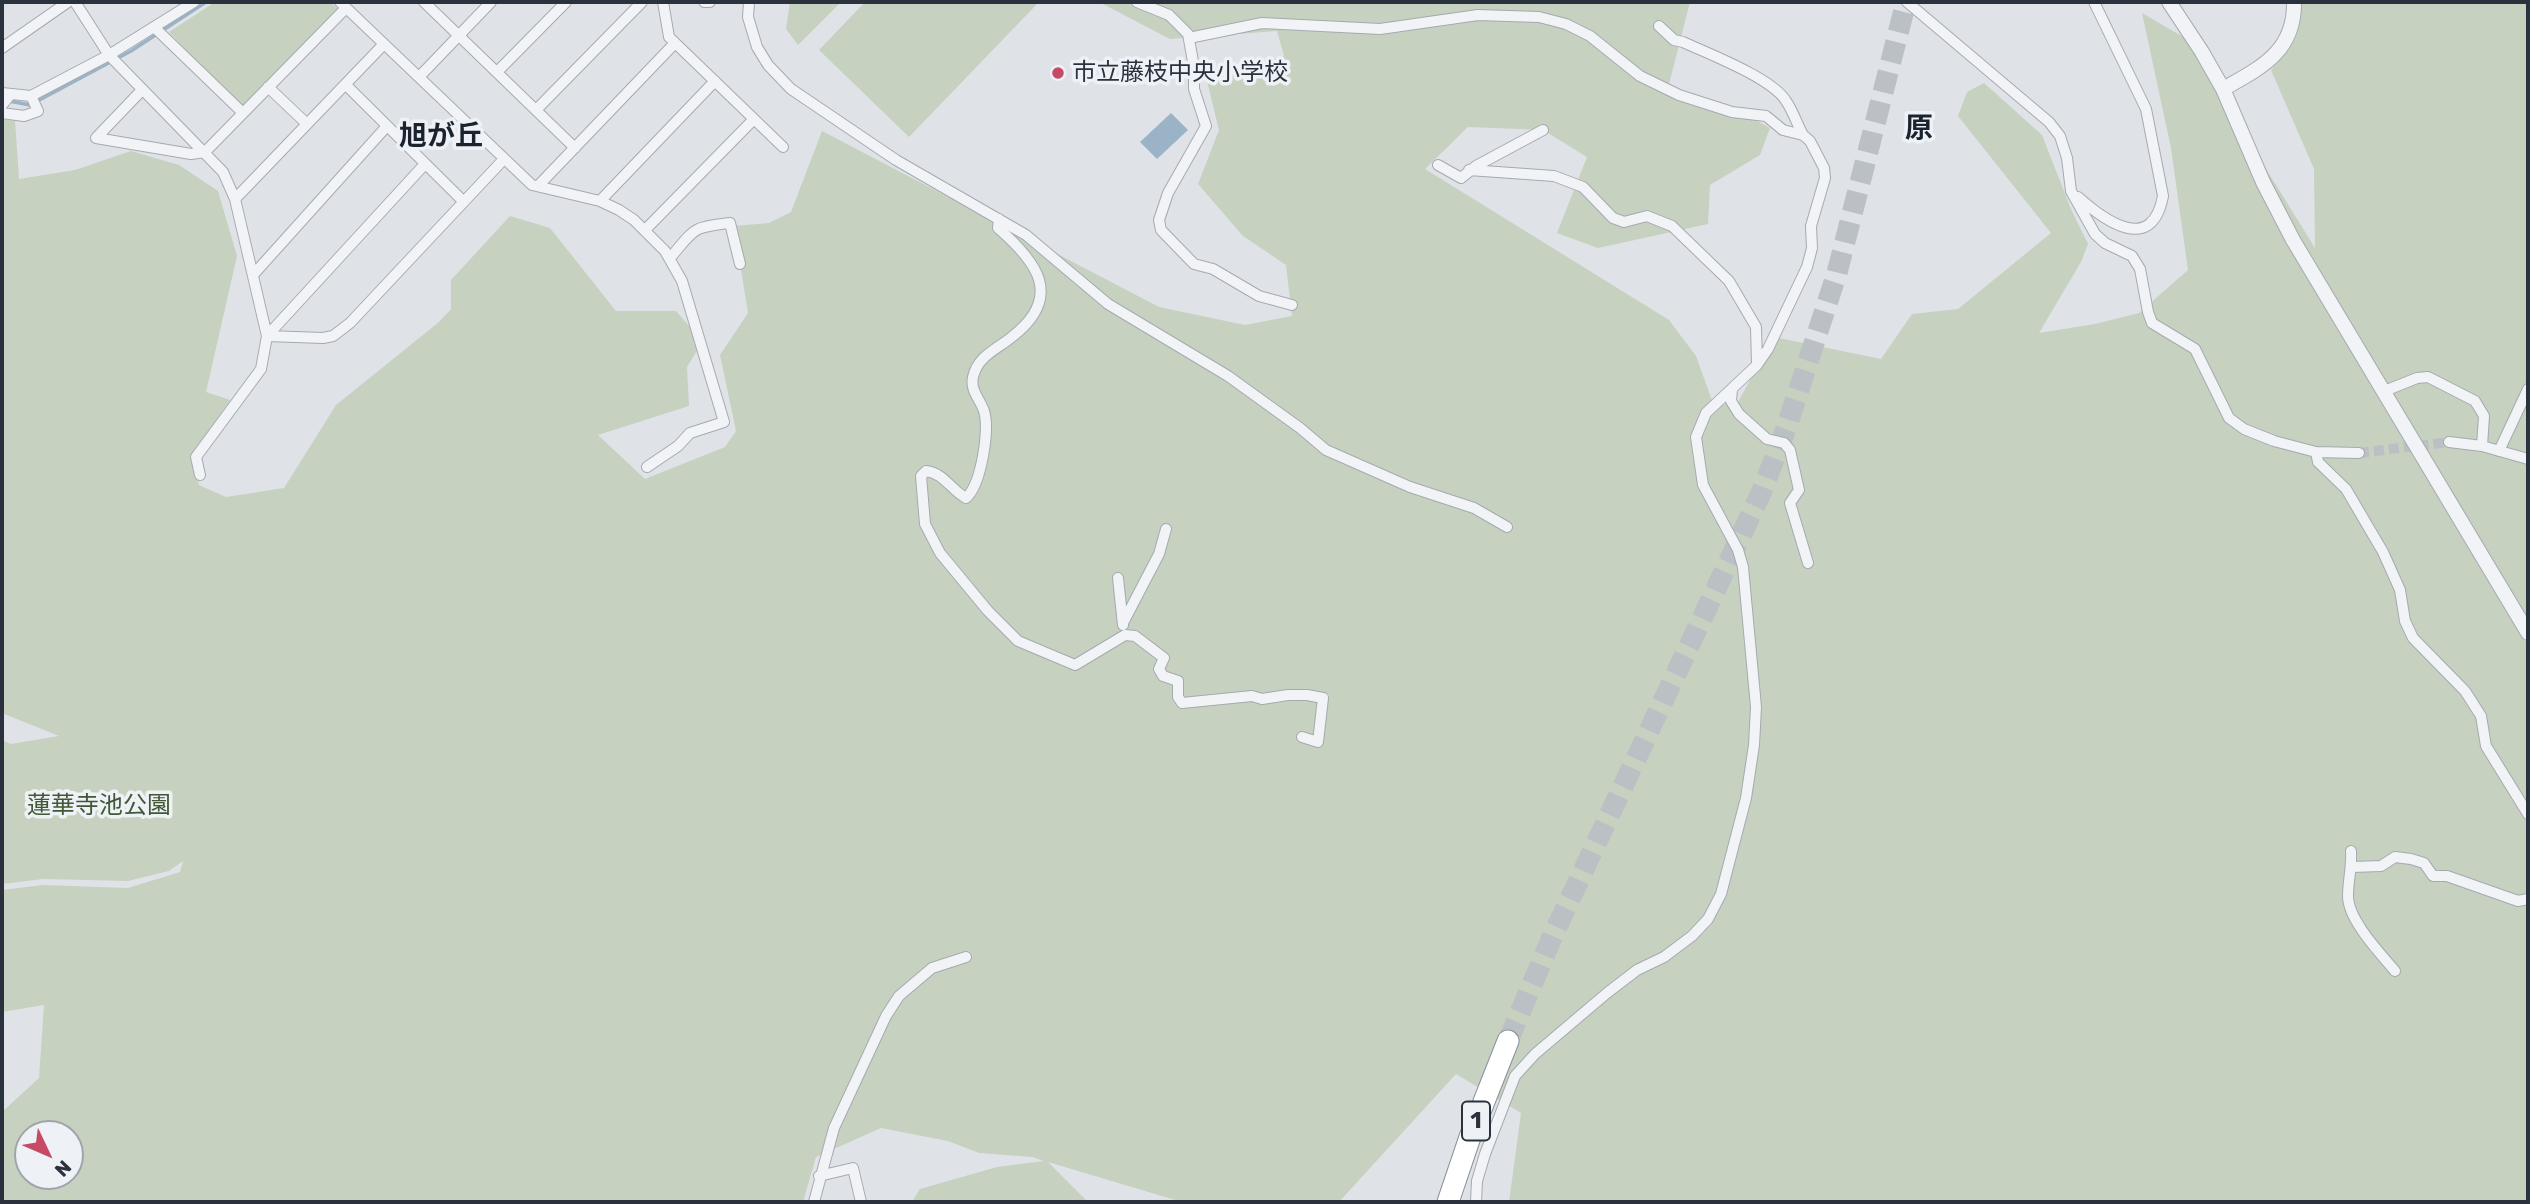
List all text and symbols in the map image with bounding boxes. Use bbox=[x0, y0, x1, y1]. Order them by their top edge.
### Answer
place label: 市立藤枝中央小学校 bbox=[1072, 59, 1288, 87]
marker: 市立藤枝中央小学校 bbox=[1050, 65, 1066, 81]
district label: 原 bbox=[1905, 112, 1933, 146]
district label: 旭が丘 bbox=[399, 120, 483, 154]
park label: 蓮華寺池公園 bbox=[27, 792, 171, 820]
road number: 1 bbox=[1462, 1102, 1490, 1140]
north arrow bbox=[14, 1120, 84, 1190]
text: N bbox=[50, 1156, 76, 1181]

